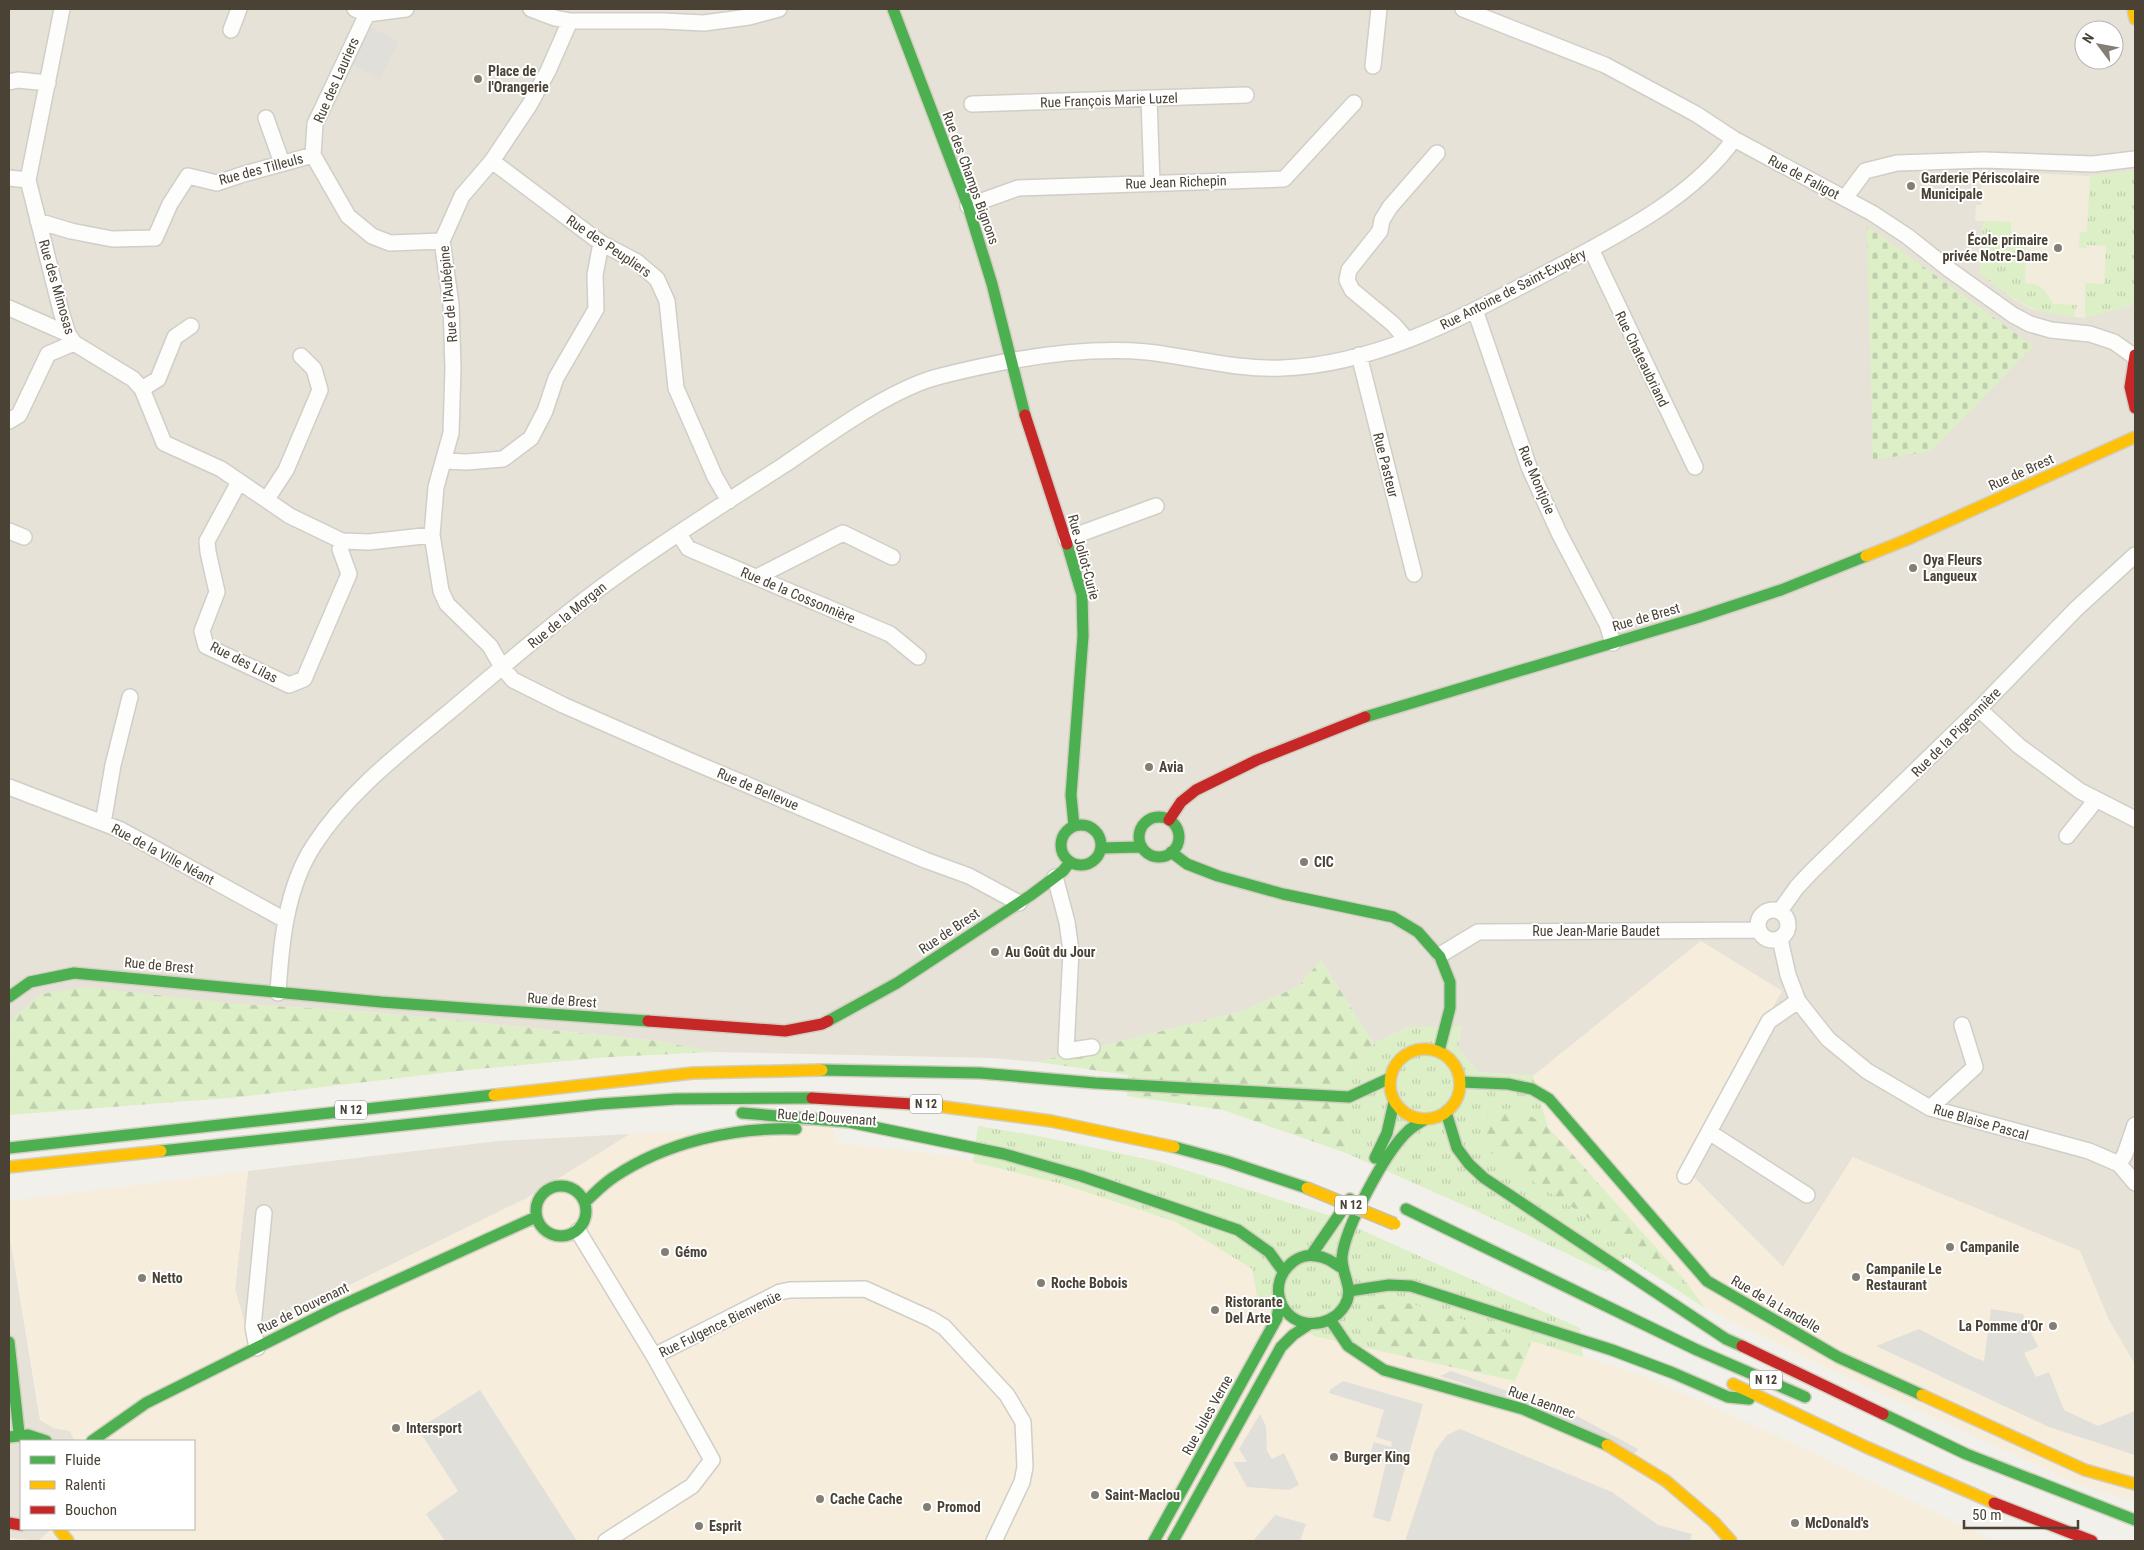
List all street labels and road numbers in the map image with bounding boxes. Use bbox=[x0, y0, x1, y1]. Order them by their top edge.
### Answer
street label: Rue des Lauriers bbox=[310, 35, 362, 125]
street label: Rue François Marie Luzel bbox=[1040, 90, 1178, 110]
street label: Rue des Champs Bignons bbox=[939, 109, 1003, 247]
street label: Rue des Tilleuls bbox=[217, 150, 305, 188]
street label: Rue de Faligot bbox=[1766, 152, 1842, 202]
street label: Rue Jean Richepin bbox=[1125, 172, 1227, 192]
street label: Rue des Peupliers bbox=[564, 212, 654, 280]
street label: Rue des Mimosas bbox=[36, 238, 78, 336]
street label: Rue de l'Aubépine bbox=[436, 244, 460, 343]
street label: Rue Antoine de Saint-Exupéry bbox=[1437, 245, 1589, 333]
street label: Rue Chateaubriand bbox=[1612, 309, 1672, 409]
street label: Rue Pasteur bbox=[1370, 431, 1402, 499]
street label: Rue Montjoie bbox=[1515, 444, 1559, 517]
street label: Rue de Brest bbox=[1986, 451, 2056, 493]
street label: Rue Joliot-Curie bbox=[1065, 513, 1103, 602]
street label: Rue de la Cossonnière bbox=[738, 564, 858, 626]
street label: Rue de la Morgan bbox=[525, 579, 609, 651]
street label: Rue de Brest bbox=[1610, 600, 1682, 634]
street label: Rue des Lilas bbox=[208, 638, 280, 686]
street label: Rue de la Pigeonnière bbox=[1908, 684, 2004, 780]
street label: Rue de Bellevue bbox=[715, 765, 802, 814]
street label: Rue de la Ville Néant bbox=[109, 820, 217, 888]
street label: Rue de Brest bbox=[916, 905, 982, 957]
street label: Rue Jean-Marie Baudet bbox=[1532, 923, 1660, 939]
street label: Rue de Brest bbox=[124, 954, 194, 976]
street label: Rue de Brest bbox=[527, 990, 597, 1010]
road number: N 12 bbox=[910, 1094, 942, 1114]
road number: N 12 bbox=[335, 1100, 367, 1120]
street label: Rue Blaise Pascal bbox=[1932, 1101, 2030, 1143]
street label: Rue de Douvenant bbox=[777, 1106, 877, 1128]
road number: N 12 bbox=[1335, 1196, 1367, 1214]
street label: Rue de la Landelle bbox=[1728, 1272, 1824, 1336]
street label: Rue de Douvenant bbox=[255, 1279, 351, 1337]
street label: Rue Fulgence Bienvenüe bbox=[656, 1287, 784, 1361]
road number: N 12 bbox=[1750, 1370, 1782, 1390]
street label: Rue Jules Verne bbox=[1179, 1372, 1236, 1458]
street label: Rue Laennec bbox=[1506, 1382, 1578, 1422]

